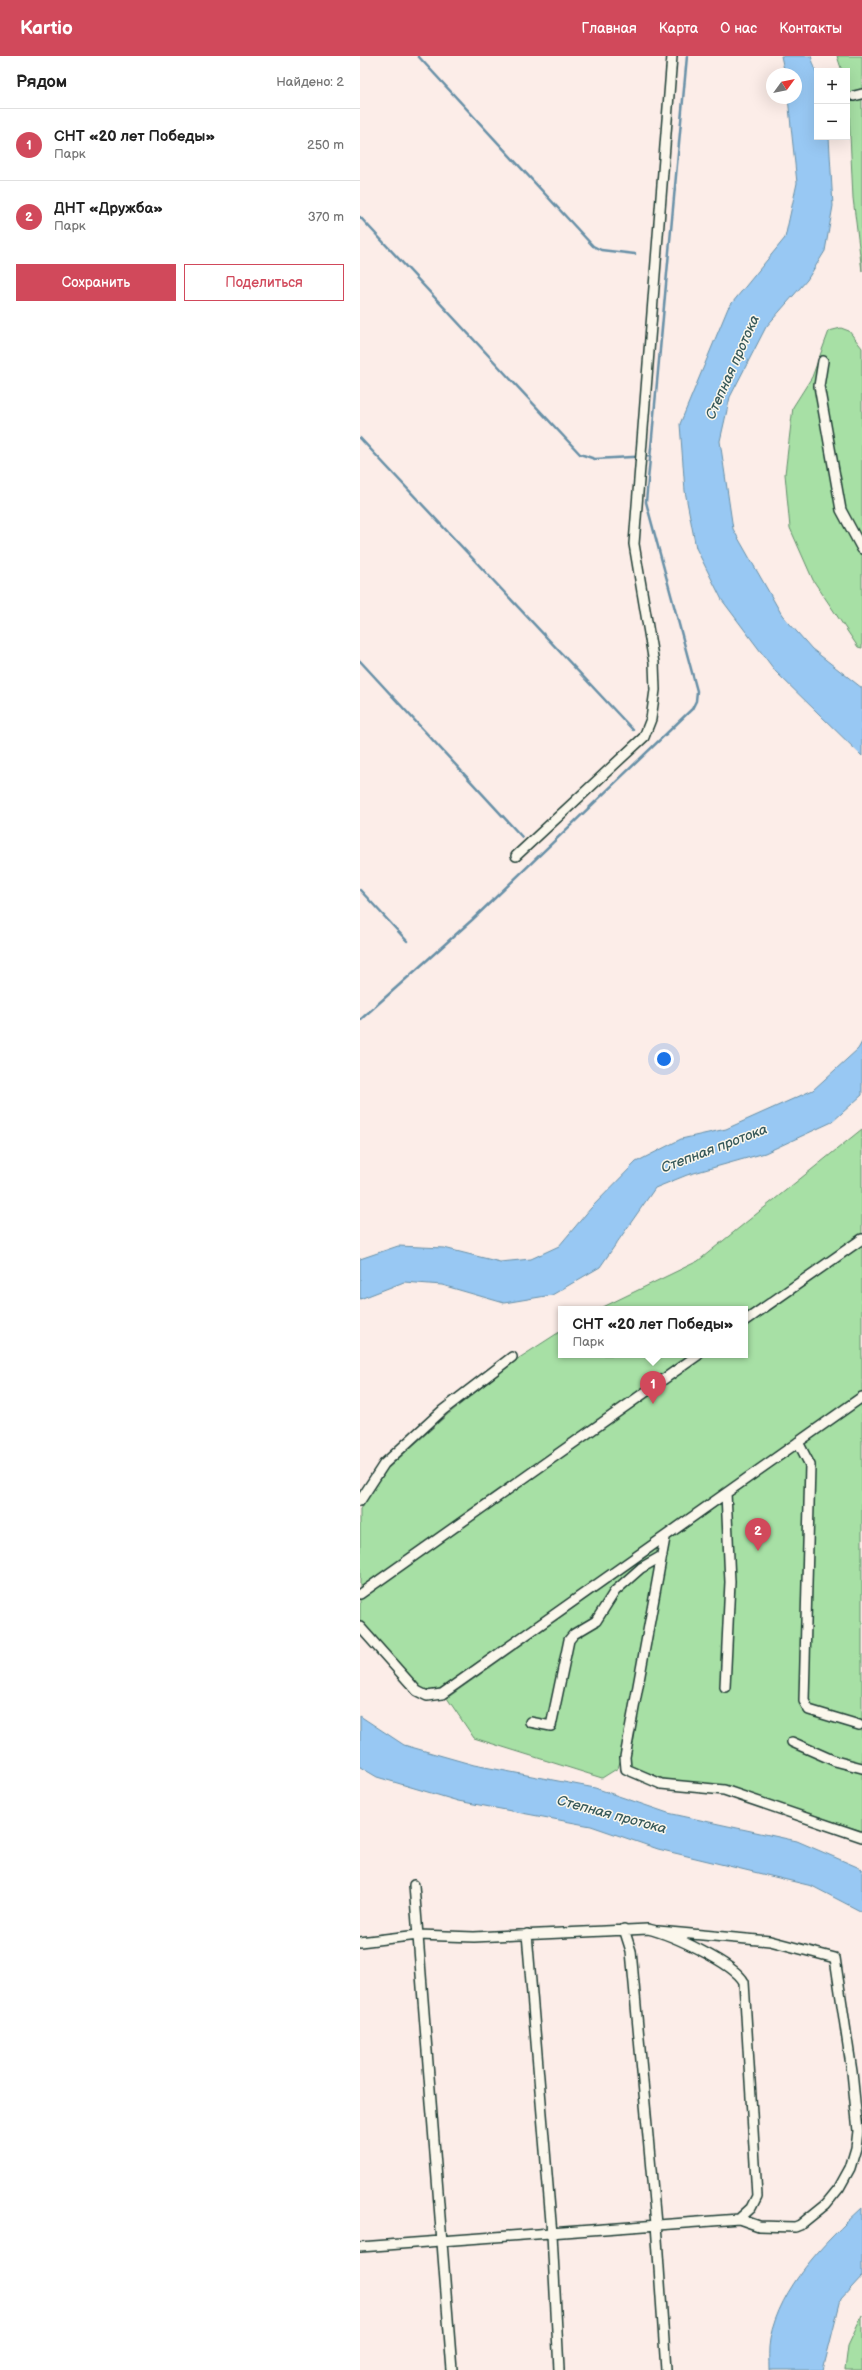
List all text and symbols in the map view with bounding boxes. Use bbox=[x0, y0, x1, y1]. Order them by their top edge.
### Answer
text: Kartio bbox=[20, 17, 73, 40]
text: Главная bbox=[582, 20, 637, 37]
text: Карта bbox=[659, 20, 698, 37]
text: О нас bbox=[720, 20, 757, 37]
text: Контакты bbox=[779, 20, 842, 37]
north arrow bbox=[766, 68, 802, 104]
map controls bbox=[814, 68, 850, 140]
button: + bbox=[814, 68, 850, 104]
text: Рядом bbox=[16, 72, 67, 92]
text: Найдено: 2 bbox=[276, 74, 344, 90]
button: − bbox=[814, 104, 850, 140]
text: СНТ «20 лет Победы» bbox=[54, 127, 215, 146]
text: 1 bbox=[26, 137, 32, 153]
text: 250 m bbox=[307, 137, 344, 153]
text: Парк bbox=[54, 146, 86, 162]
text: ДНТ «Дружба» bbox=[54, 199, 163, 218]
text: 2 bbox=[25, 209, 33, 225]
text: 370 m bbox=[308, 209, 344, 225]
text: Парк bbox=[54, 218, 86, 234]
button: Сохранить bbox=[16, 264, 176, 301]
button: Поделиться bbox=[184, 264, 344, 301]
water label: Степная протока bbox=[702, 312, 763, 422]
your location bbox=[654, 1049, 674, 1069]
water label: Степная протока bbox=[659, 1120, 770, 1177]
popup bbox=[558, 1306, 748, 1358]
text: СНТ «20 лет Победы» bbox=[572, 1315, 734, 1334]
text: Парк bbox=[572, 1334, 604, 1350]
pin: 1 bbox=[640, 1371, 666, 1404]
pin: 2 bbox=[745, 1518, 771, 1551]
water label: Степная протока bbox=[555, 1792, 668, 1837]

